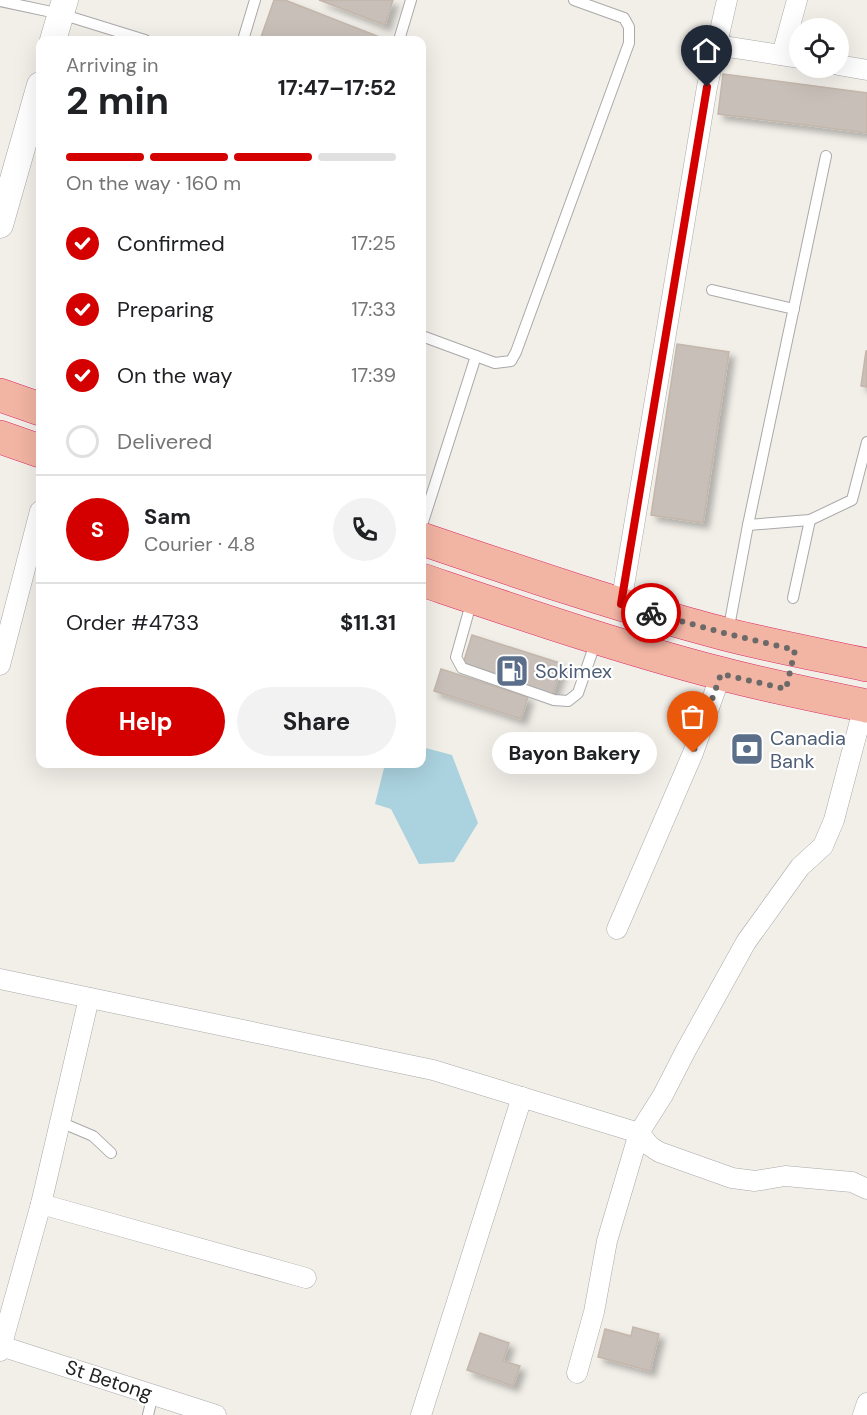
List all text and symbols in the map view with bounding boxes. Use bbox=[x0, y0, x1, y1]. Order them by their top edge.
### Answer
map controls bbox=[789, 18, 849, 78]
button: locate bbox=[789, 18, 849, 78]
pin bbox=[681, 25, 732, 87]
icon: home bbox=[690, 34, 723, 67]
text: Arriving in bbox=[66, 52, 158, 78]
text: 17:47–17:52 bbox=[278, 73, 396, 102]
text: 2 min bbox=[66, 75, 169, 126]
text: On the way · 160 m bbox=[66, 170, 241, 196]
icon: check bbox=[66, 227, 99, 260]
text: Confirmed bbox=[117, 229, 225, 258]
text: 17:25 bbox=[351, 230, 396, 256]
icon: check bbox=[66, 293, 99, 326]
text: Preparing bbox=[117, 295, 214, 324]
text: 17:33 bbox=[351, 296, 396, 322]
icon: check bbox=[66, 359, 99, 392]
text: On the way bbox=[117, 361, 232, 390]
text: 17:39 bbox=[351, 362, 396, 388]
text: Delivered bbox=[117, 427, 212, 456]
button: phone bbox=[333, 498, 396, 561]
text: Sam bbox=[144, 502, 191, 531]
text: S bbox=[91, 515, 104, 544]
text: Courier · 4.8 bbox=[144, 531, 255, 557]
courier bbox=[621, 583, 681, 643]
icon: bike bbox=[635, 597, 668, 630]
text: Order #4733 bbox=[66, 608, 199, 637]
text: $11.31 bbox=[340, 608, 396, 637]
fuel station icon: Sokimex bbox=[494, 653, 530, 689]
place label: Sokimex bbox=[535, 658, 612, 684]
button: Help bbox=[66, 687, 225, 756]
button: Share bbox=[237, 687, 396, 756]
pin bbox=[667, 691, 718, 753]
icon: bag bbox=[676, 700, 709, 733]
place label: Canadia Bank bbox=[770, 725, 846, 774]
bank icon: Canadia Bank bbox=[729, 731, 765, 767]
callout: Bayon Bakery bbox=[492, 732, 657, 774]
text: Bayon Bakery bbox=[508, 740, 641, 766]
street label: St Betong bbox=[62, 1354, 156, 1406]

